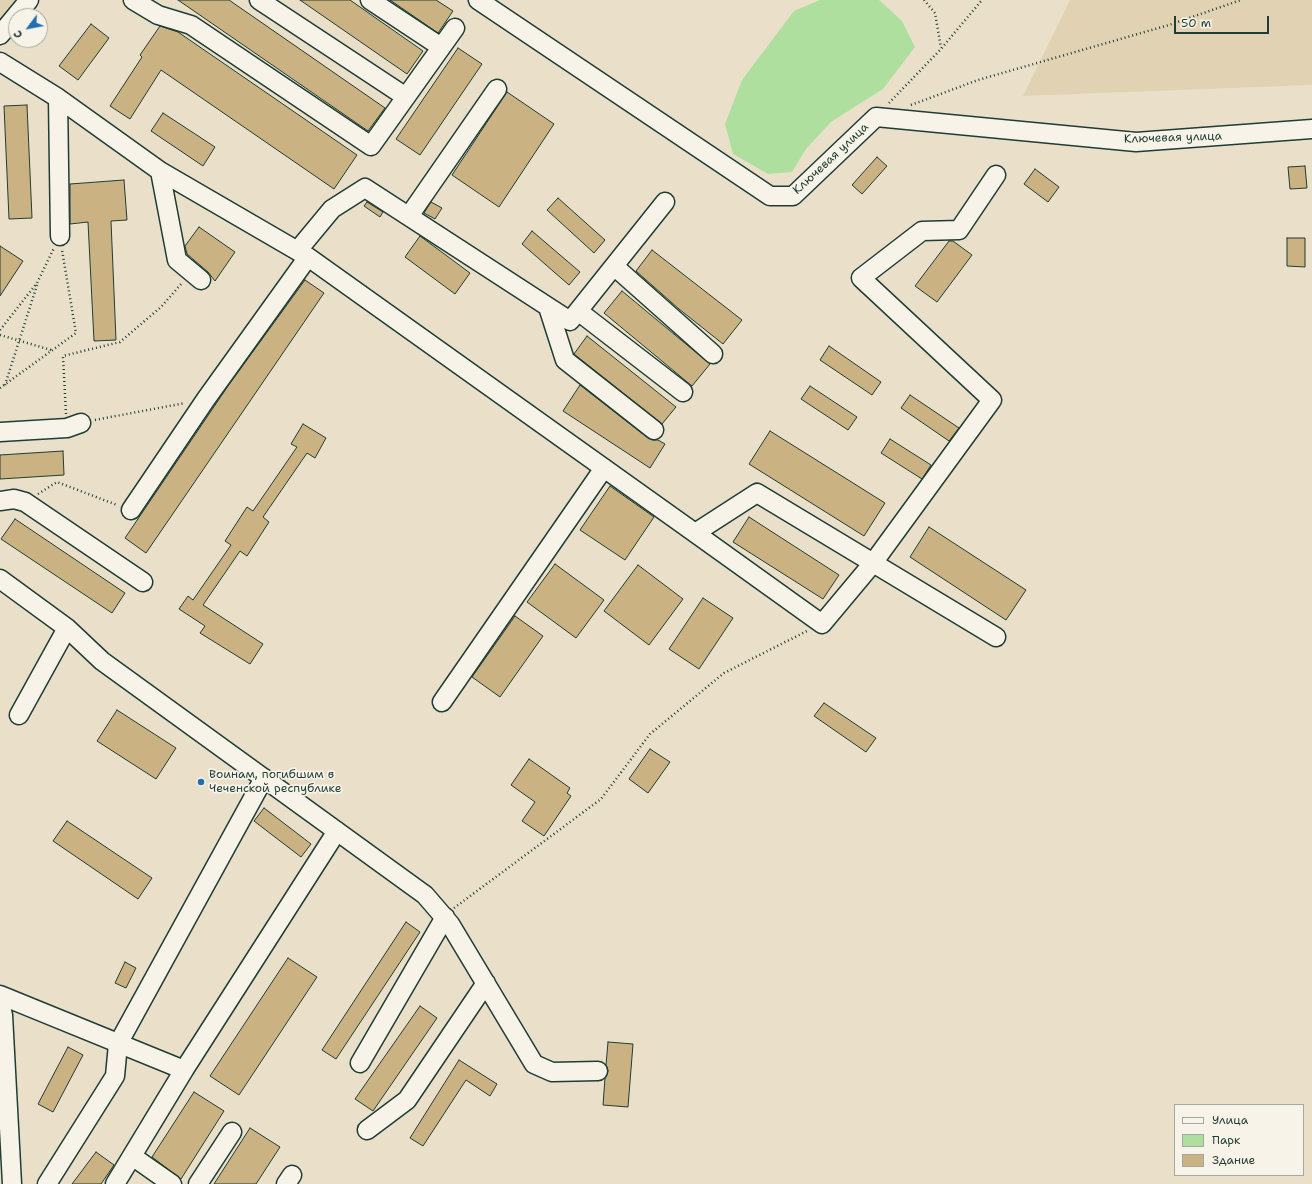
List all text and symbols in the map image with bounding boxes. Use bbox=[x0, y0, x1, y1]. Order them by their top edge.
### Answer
north arrow bbox=[8, 8, 48, 48]
scale bar bbox=[1176, 8, 1271, 34]
text: 50 m bbox=[1181, 15, 1211, 31]
text: С bbox=[10, 27, 26, 41]
street label: Ключевая улица bbox=[790, 120, 872, 198]
street label: Ключевая улица bbox=[1124, 129, 1222, 147]
place label: Воинам, погибшим в Чеченской республике bbox=[209, 768, 342, 796]
marker: Воинам, погибшим в Чеченской республике bbox=[196, 777, 206, 787]
legend bbox=[1174, 1104, 1304, 1176]
text: Улица bbox=[1212, 1112, 1248, 1128]
text: Парк bbox=[1212, 1132, 1240, 1148]
text: Здание bbox=[1212, 1152, 1255, 1168]

